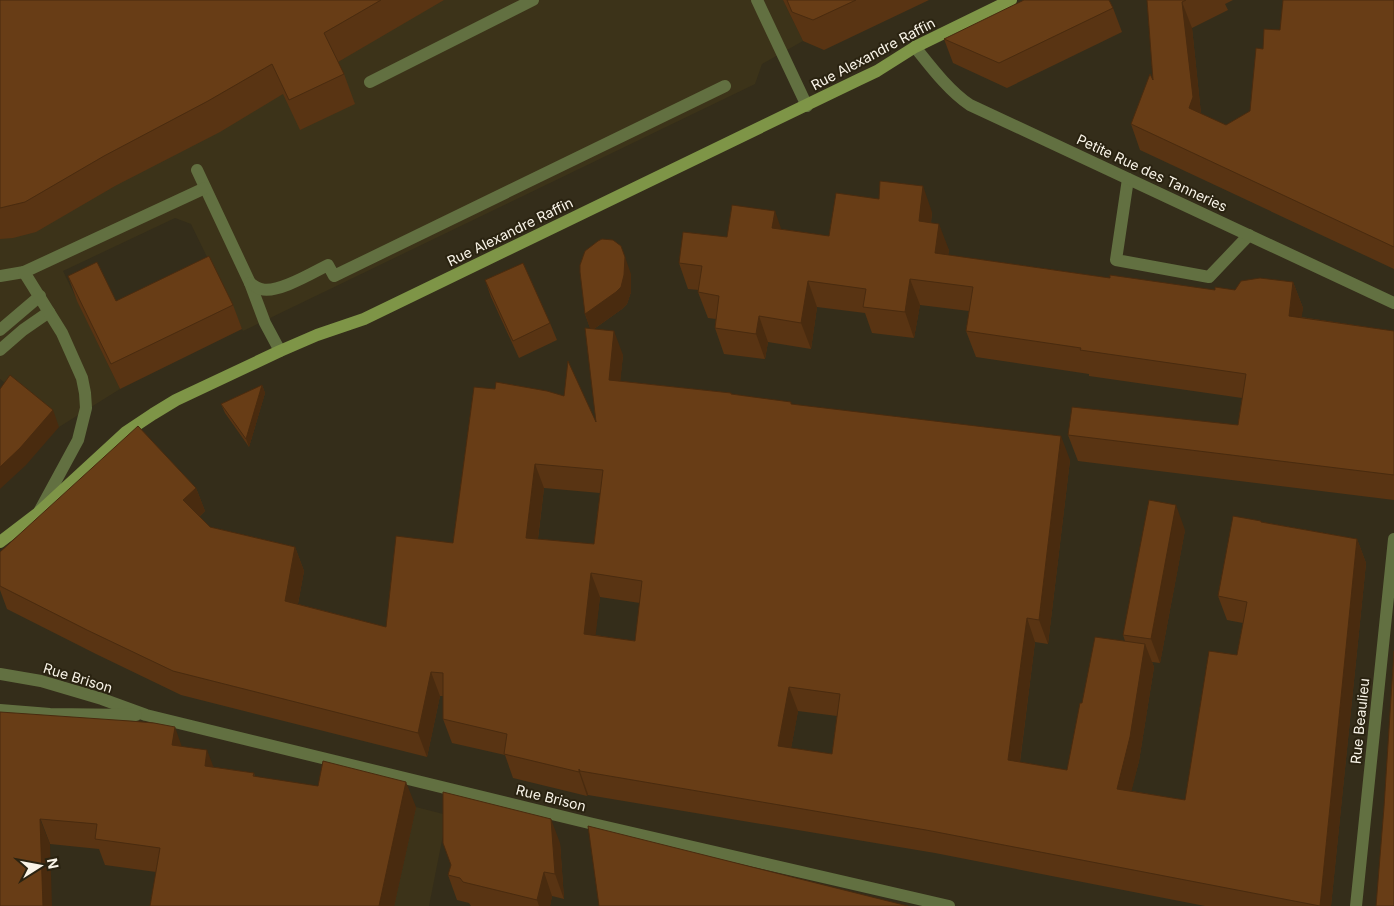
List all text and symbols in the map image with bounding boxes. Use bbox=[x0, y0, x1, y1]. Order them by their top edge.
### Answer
street label: Rue Alexandre Raffin bbox=[808, 14, 938, 93]
street label: Petite Rue des Tanneries bbox=[1074, 130, 1230, 215]
street label: Rue Alexandre Raffin bbox=[444, 194, 576, 269]
street label: Rue Brison bbox=[41, 659, 115, 696]
street label: Rue Beaulieu bbox=[1347, 677, 1372, 765]
street label: Rue Brison bbox=[514, 781, 588, 814]
north arrow bbox=[15, 841, 65, 891]
text: N bbox=[44, 857, 63, 870]

